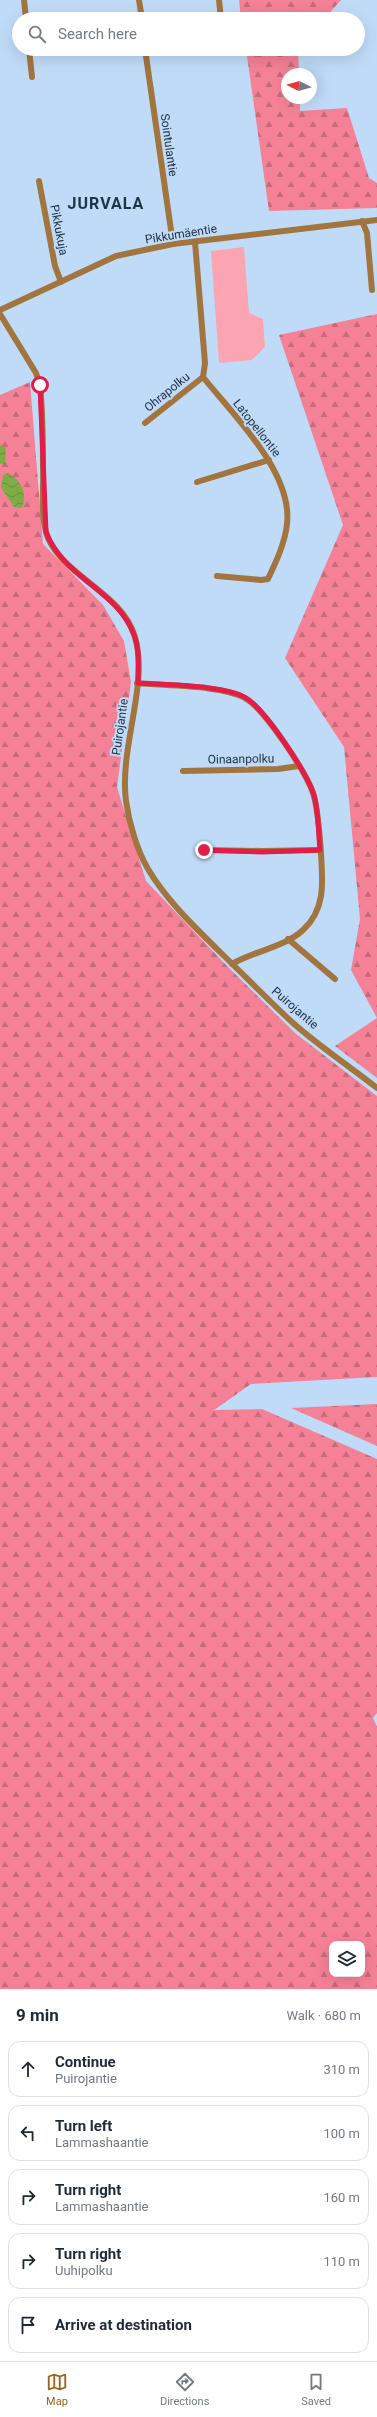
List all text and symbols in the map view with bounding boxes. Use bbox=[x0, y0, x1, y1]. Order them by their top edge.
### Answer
search box bbox=[12, 12, 365, 56]
icon: search bbox=[26, 23, 48, 45]
text: Search here bbox=[58, 25, 137, 43]
north arrow bbox=[281, 68, 317, 104]
street label: Sointulantie bbox=[158, 113, 180, 177]
district label: JURVALA bbox=[68, 194, 144, 213]
street label: Pikkukuja bbox=[47, 203, 71, 257]
street label: Pikkumäentie bbox=[144, 221, 218, 247]
street label: Ohrapolku bbox=[141, 369, 193, 415]
route start bbox=[31, 376, 49, 394]
street label: Latopellontie bbox=[230, 396, 284, 460]
street label: Puirojantie bbox=[109, 698, 131, 756]
street label: Oinaanpolku bbox=[208, 751, 274, 767]
route end bbox=[195, 841, 213, 859]
street label: Puirojantie bbox=[269, 984, 321, 1032]
map controls bbox=[329, 1941, 365, 1977]
button: layers bbox=[329, 1941, 365, 1977]
text: 9 min bbox=[16, 2005, 59, 2025]
text: Walk · 680 m bbox=[286, 2008, 361, 2023]
text: Continue bbox=[55, 2053, 116, 2071]
icon: ahead bbox=[17, 2058, 39, 2080]
text: 310 m bbox=[323, 2062, 360, 2077]
text: Puirojantie bbox=[55, 2071, 117, 2086]
text: Turn left bbox=[55, 2117, 112, 2135]
icon: left bbox=[17, 2122, 39, 2144]
text: 100 m bbox=[323, 2126, 360, 2141]
text: Lammashaantie bbox=[55, 2135, 148, 2150]
text: Turn right bbox=[55, 2181, 121, 2199]
icon: right bbox=[17, 2186, 39, 2208]
text: 160 m bbox=[323, 2190, 360, 2205]
text: Lammashaantie bbox=[55, 2199, 148, 2214]
text: Turn right bbox=[55, 2245, 121, 2263]
icon: right bbox=[17, 2250, 39, 2272]
text: 110 m bbox=[323, 2254, 360, 2269]
text: Uuhipolku bbox=[55, 2263, 113, 2278]
icon: arrive bbox=[17, 2314, 39, 2336]
text: Arrive at destination bbox=[55, 2316, 192, 2334]
tab: Map bbox=[46, 2371, 68, 2408]
tab: Directions bbox=[160, 2371, 209, 2408]
tab: Saved bbox=[301, 2371, 331, 2408]

